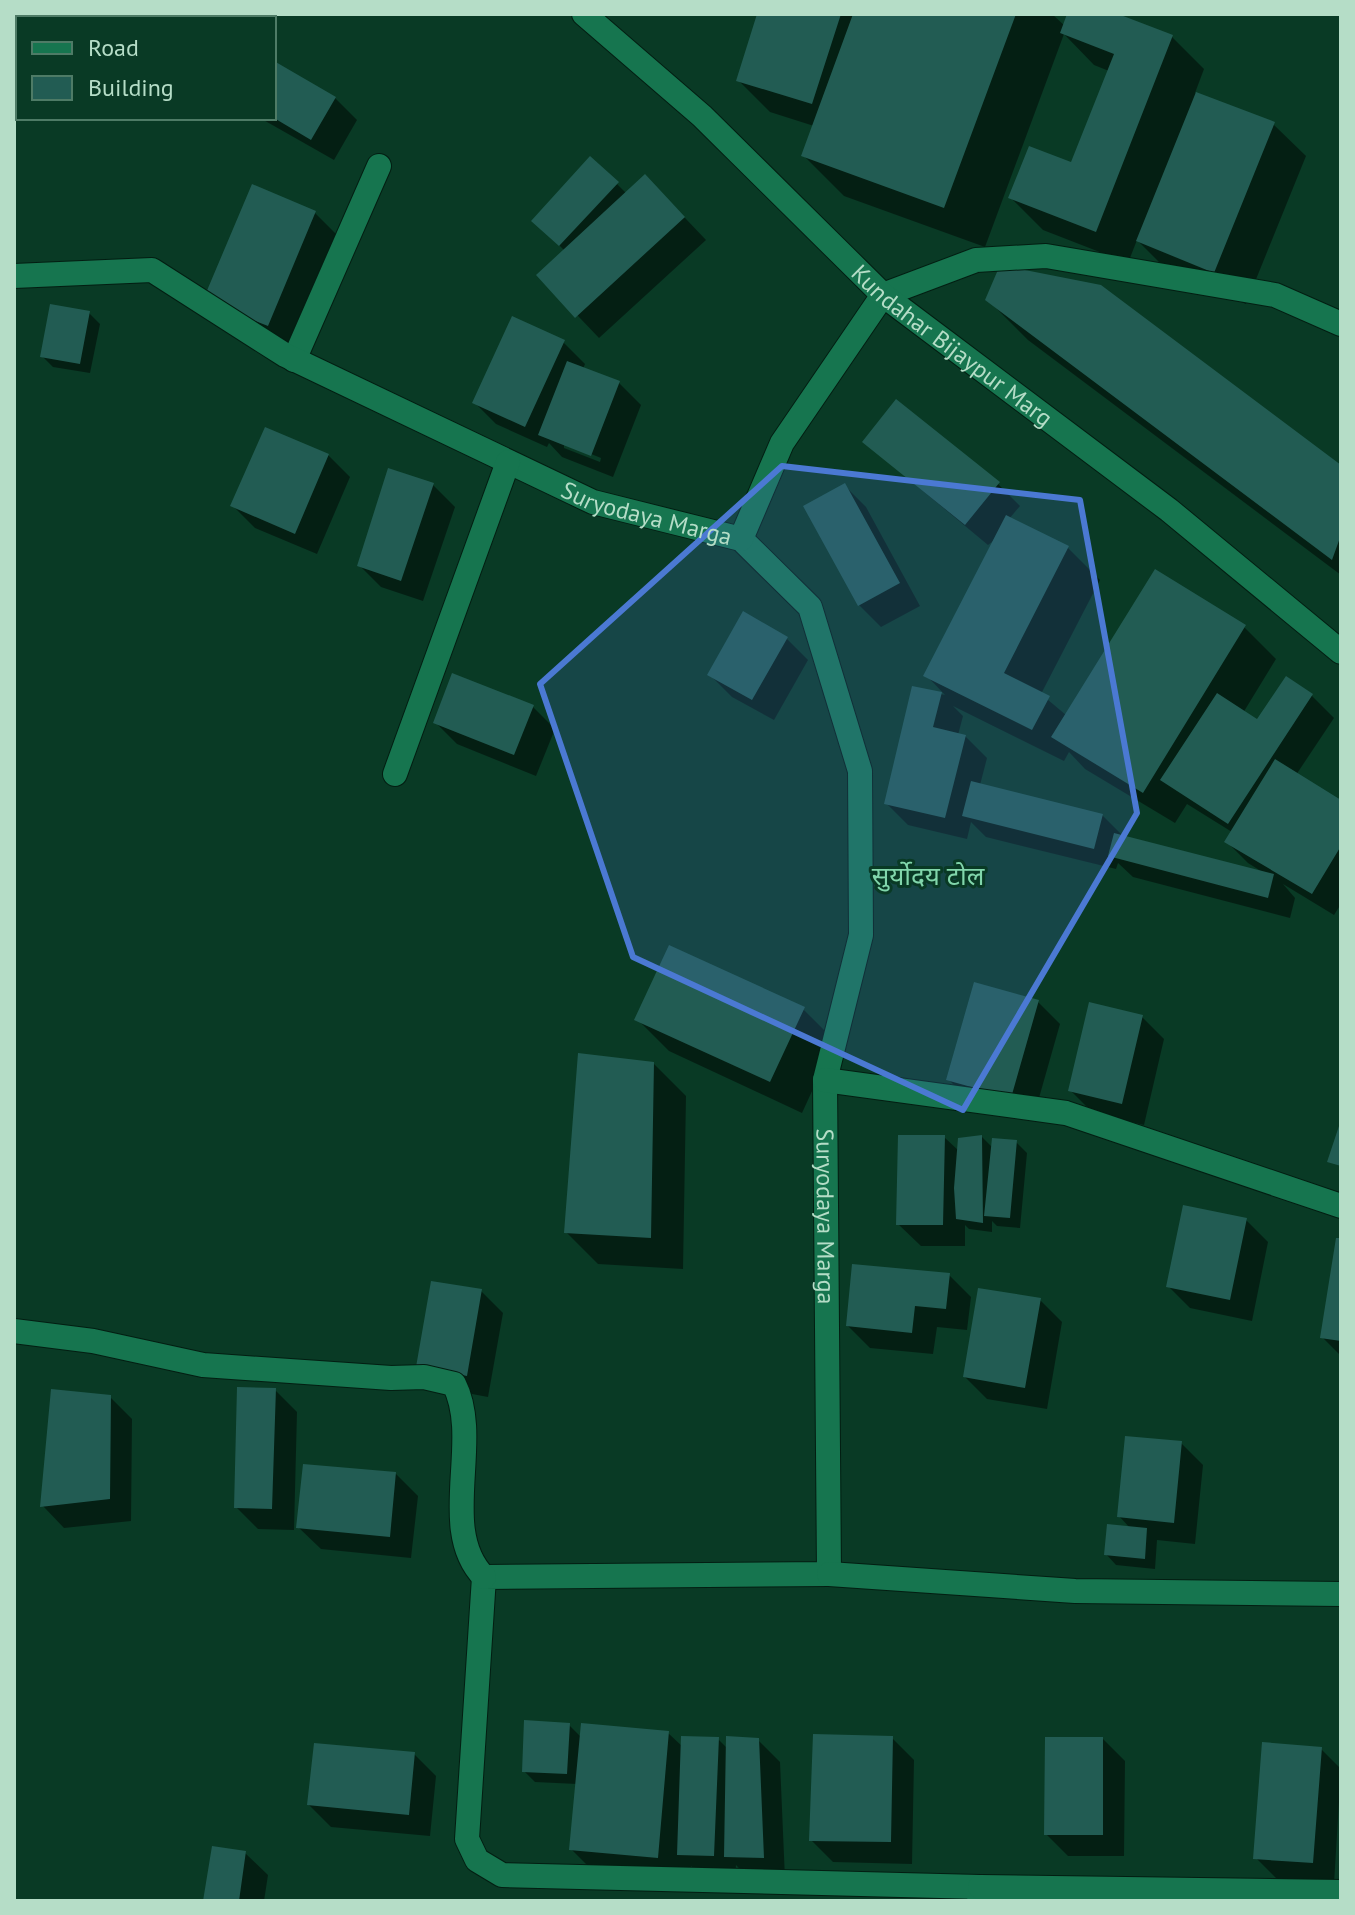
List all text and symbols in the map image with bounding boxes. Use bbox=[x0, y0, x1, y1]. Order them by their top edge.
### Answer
legend bbox=[16, 16, 276, 120]
text: Road bbox=[88, 32, 139, 63]
text: Building bbox=[88, 72, 174, 103]
street label: Kundahar Bijaypur Marg bbox=[845, 257, 1059, 433]
street label: Suryodaya Marga bbox=[556, 474, 735, 552]
district label: सुर्योदय टोल bbox=[872, 859, 985, 892]
street label: Suryodaya Marga bbox=[810, 1128, 842, 1305]

